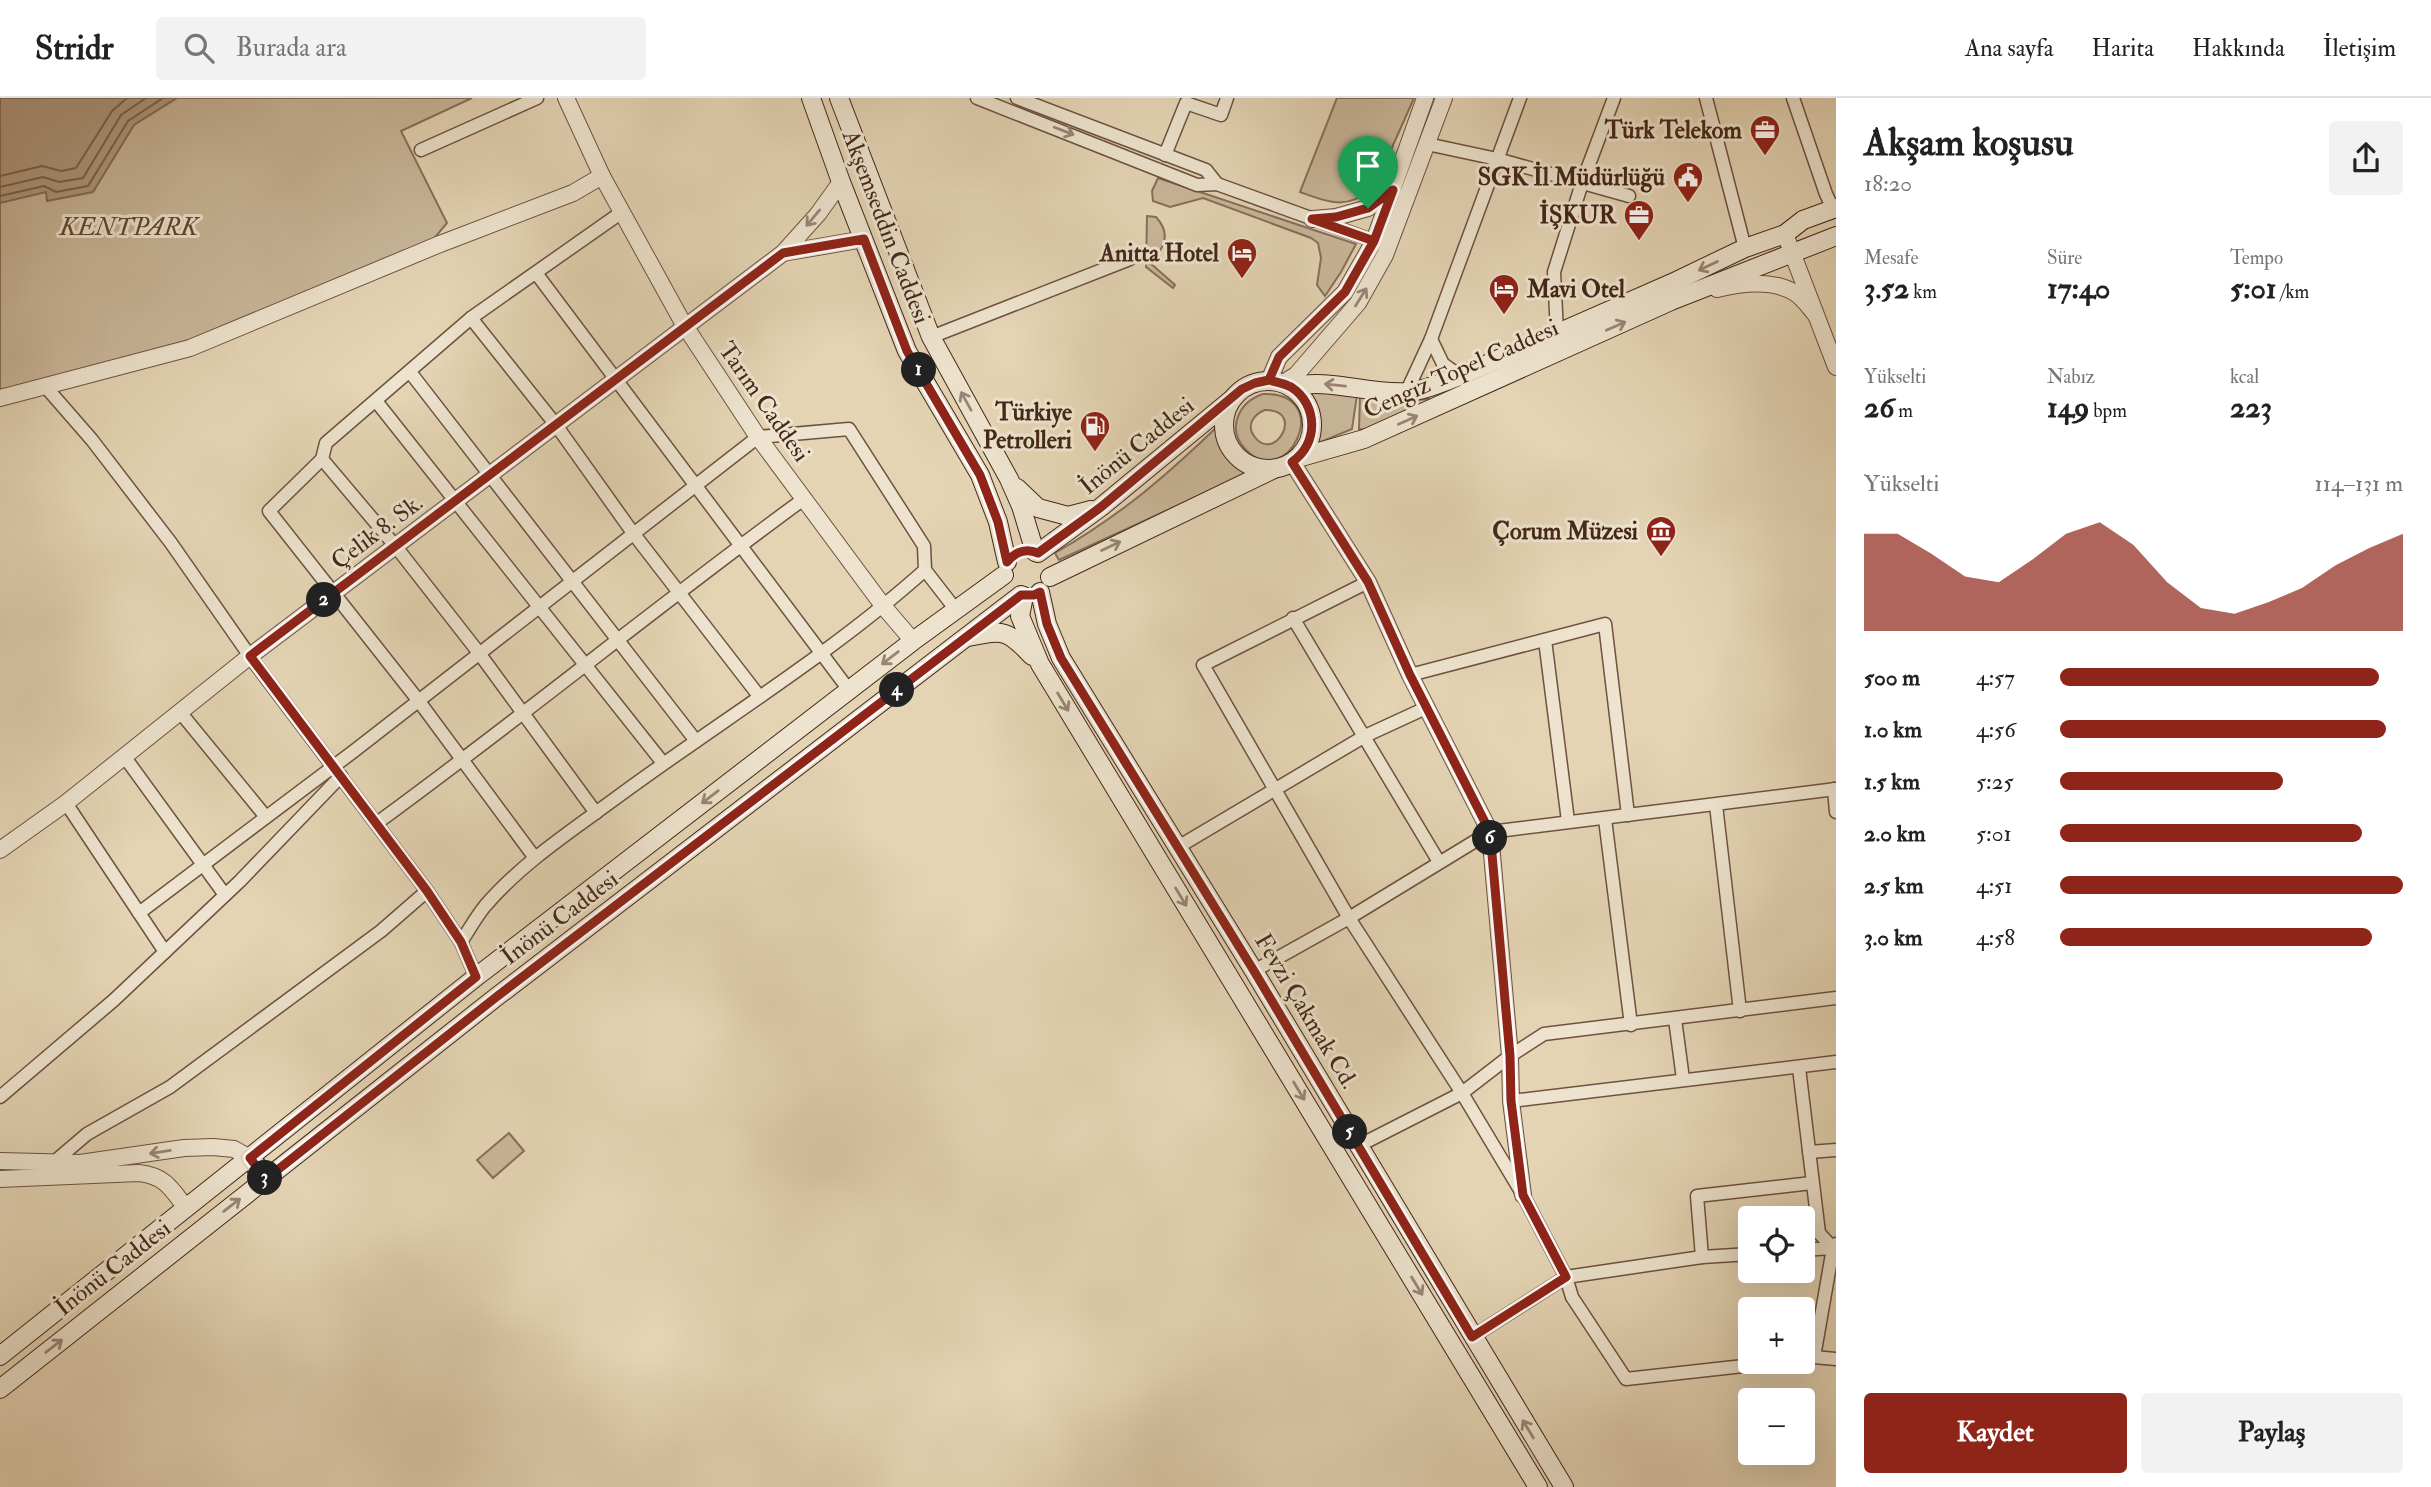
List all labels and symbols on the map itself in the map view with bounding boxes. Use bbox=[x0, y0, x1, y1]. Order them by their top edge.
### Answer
office icon: Türk Telekom bbox=[1748, 113, 1782, 157]
place label: Türk Telekom bbox=[1604, 115, 1742, 146]
street label: Akşemseddin Caddesi bbox=[834, 125, 937, 328]
one-way arrow bbox=[1052, 126, 1074, 139]
pin bbox=[1338, 136, 1398, 208]
public building icon: SGK İl Müdürlüğü bbox=[1671, 160, 1705, 204]
place label: SGK İl Müdürlüğü bbox=[1478, 161, 1666, 193]
office icon: İŞKUR bbox=[1622, 198, 1656, 242]
place label: İŞKUR bbox=[1539, 199, 1618, 231]
one-way arrow bbox=[805, 209, 821, 227]
park label: KENTPARK bbox=[59, 212, 201, 243]
hotel icon: Anitta Hotel bbox=[1225, 236, 1259, 280]
place label: Anitta Hotel bbox=[1099, 238, 1220, 269]
one-way arrow bbox=[1698, 260, 1719, 273]
hotel icon: Mavi Otel bbox=[1487, 272, 1521, 316]
place label: Mavi Otel bbox=[1526, 274, 1626, 305]
one-way arrow bbox=[1355, 287, 1369, 307]
street label: Cengiz Topel Caddesi bbox=[1359, 312, 1563, 426]
one-way arrow bbox=[1604, 319, 1626, 332]
street label: Tarım Caddesi bbox=[711, 336, 817, 468]
pin: 1 bbox=[902, 352, 936, 388]
one-way arrow bbox=[1324, 379, 1347, 392]
street label: İnönü Caddesi bbox=[1073, 389, 1201, 502]
one-way arrow bbox=[959, 391, 973, 412]
place label: Türkiye Petrolleri bbox=[983, 397, 1073, 456]
fuel station icon: Türkiye Petrolleri bbox=[1078, 409, 1112, 453]
one-way arrow bbox=[1397, 413, 1418, 426]
street label: Çelik 8. Sk. bbox=[325, 487, 429, 577]
museum icon: Çorum Müzesi bbox=[1644, 514, 1678, 558]
place label: Çorum Müzesi bbox=[1492, 516, 1639, 547]
one-way arrow bbox=[1100, 539, 1121, 553]
pin: 2 bbox=[306, 582, 342, 618]
one-way arrow bbox=[881, 651, 899, 666]
pin: 4 bbox=[880, 672, 914, 708]
one-way arrow bbox=[1056, 692, 1070, 712]
one-way arrow bbox=[701, 790, 719, 805]
pin: 6 bbox=[1472, 820, 1508, 856]
street label: İnönü Caddesi bbox=[495, 863, 625, 972]
one-way arrow bbox=[1174, 886, 1188, 906]
street label: Fevzi Çakmak Cd. bbox=[1247, 928, 1365, 1094]
one-way arrow bbox=[1292, 1081, 1306, 1101]
pin: 5 bbox=[1332, 1114, 1368, 1150]
one-way arrow bbox=[149, 1146, 172, 1159]
pin: 3 bbox=[247, 1160, 282, 1196]
one-way arrow bbox=[222, 1198, 241, 1213]
street label: İnönü Caddesi bbox=[48, 1212, 177, 1323]
one-way arrow bbox=[1410, 1275, 1424, 1295]
one-way arrow bbox=[44, 1339, 62, 1354]
one-way arrow bbox=[1521, 1419, 1535, 1439]

